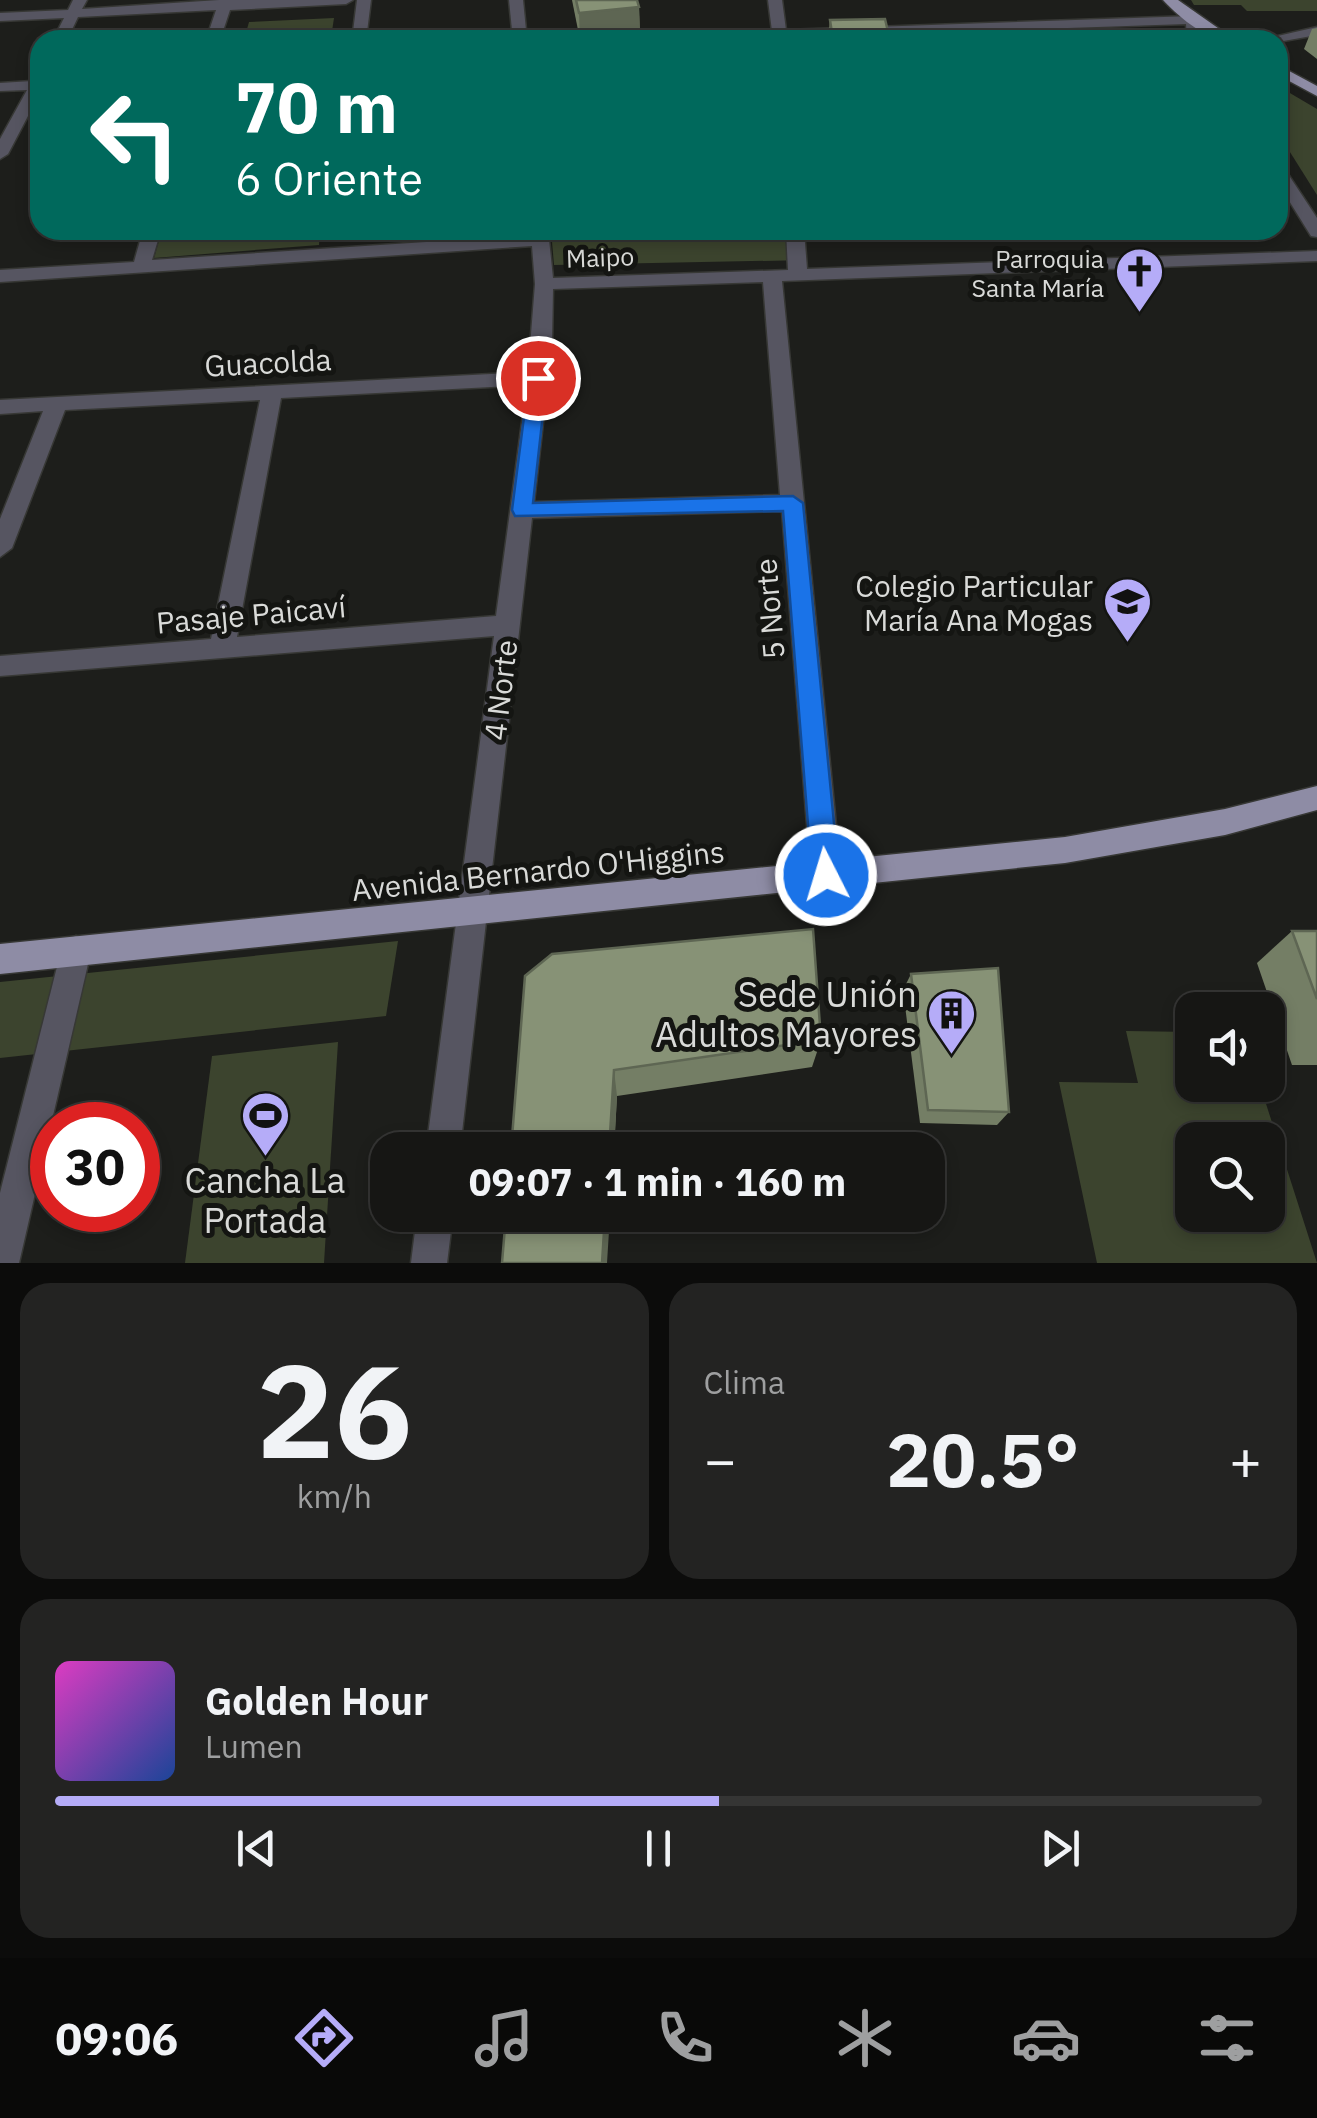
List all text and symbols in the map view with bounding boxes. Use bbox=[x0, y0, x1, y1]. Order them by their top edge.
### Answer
text: 70 m bbox=[235, 61, 398, 152]
icon: left bbox=[70, 70, 200, 200]
text: 6 Oriente bbox=[235, 149, 423, 207]
street label: Maipo bbox=[565, 239, 635, 275]
place label: Parroquia Santa María bbox=[971, 242, 1104, 304]
church icon: Parroquia Santa María bbox=[1113, 246, 1165, 314]
pin bbox=[496, 336, 581, 421]
street label: Guacolda bbox=[203, 339, 333, 385]
icon: arrive bbox=[511, 351, 566, 406]
street label: 5 Norte bbox=[745, 557, 793, 661]
place label: Colegio Particular María Ana Mogas bbox=[855, 566, 1093, 639]
school or university icon: Colegio Particular María Ana Mogas bbox=[1102, 576, 1154, 644]
street label: Pasaje Paicaví bbox=[155, 586, 348, 642]
street label: 4 Norte bbox=[474, 637, 526, 743]
position arrow bbox=[774, 823, 878, 927]
street label: Avenida Bernardo O'Higgins bbox=[350, 831, 726, 909]
place label: Sede Unión Adultos Mayores bbox=[655, 971, 917, 1057]
building icon: Sede Unión Adultos Mayores bbox=[926, 988, 978, 1056]
map controls bbox=[1175, 992, 1285, 1232]
button: sound bbox=[1175, 992, 1285, 1102]
sports icon: Cancha La Portada bbox=[239, 1090, 291, 1158]
speed limit sign: 30 bbox=[30, 1102, 160, 1232]
button: search bbox=[1175, 1122, 1285, 1232]
place label: Cancha La Portada bbox=[185, 1157, 345, 1243]
text: 09:07 · 1 min · 160 m bbox=[469, 1157, 846, 1206]
text: 26 bbox=[256, 1325, 412, 1494]
text: Clima bbox=[704, 1361, 785, 1403]
text: 20.5° bbox=[886, 1410, 1080, 1508]
text: − bbox=[704, 1424, 737, 1495]
text: + bbox=[1229, 1424, 1262, 1495]
text: km/h bbox=[297, 1475, 372, 1517]
text: Golden Hour bbox=[205, 1676, 428, 1725]
text: Lumen bbox=[205, 1725, 303, 1767]
icon: previous bbox=[229, 1821, 284, 1876]
icon: pause bbox=[631, 1821, 686, 1876]
icon: next bbox=[1033, 1821, 1088, 1876]
icon: directions bbox=[289, 2003, 359, 2073]
icon: music bbox=[469, 2003, 539, 2073]
icon: phone bbox=[650, 2003, 720, 2073]
icon: climate bbox=[830, 2003, 900, 2073]
icon: car bbox=[1011, 2003, 1081, 2073]
icon: filters bbox=[1192, 2003, 1262, 2073]
text: 09:06 bbox=[55, 2009, 178, 2067]

